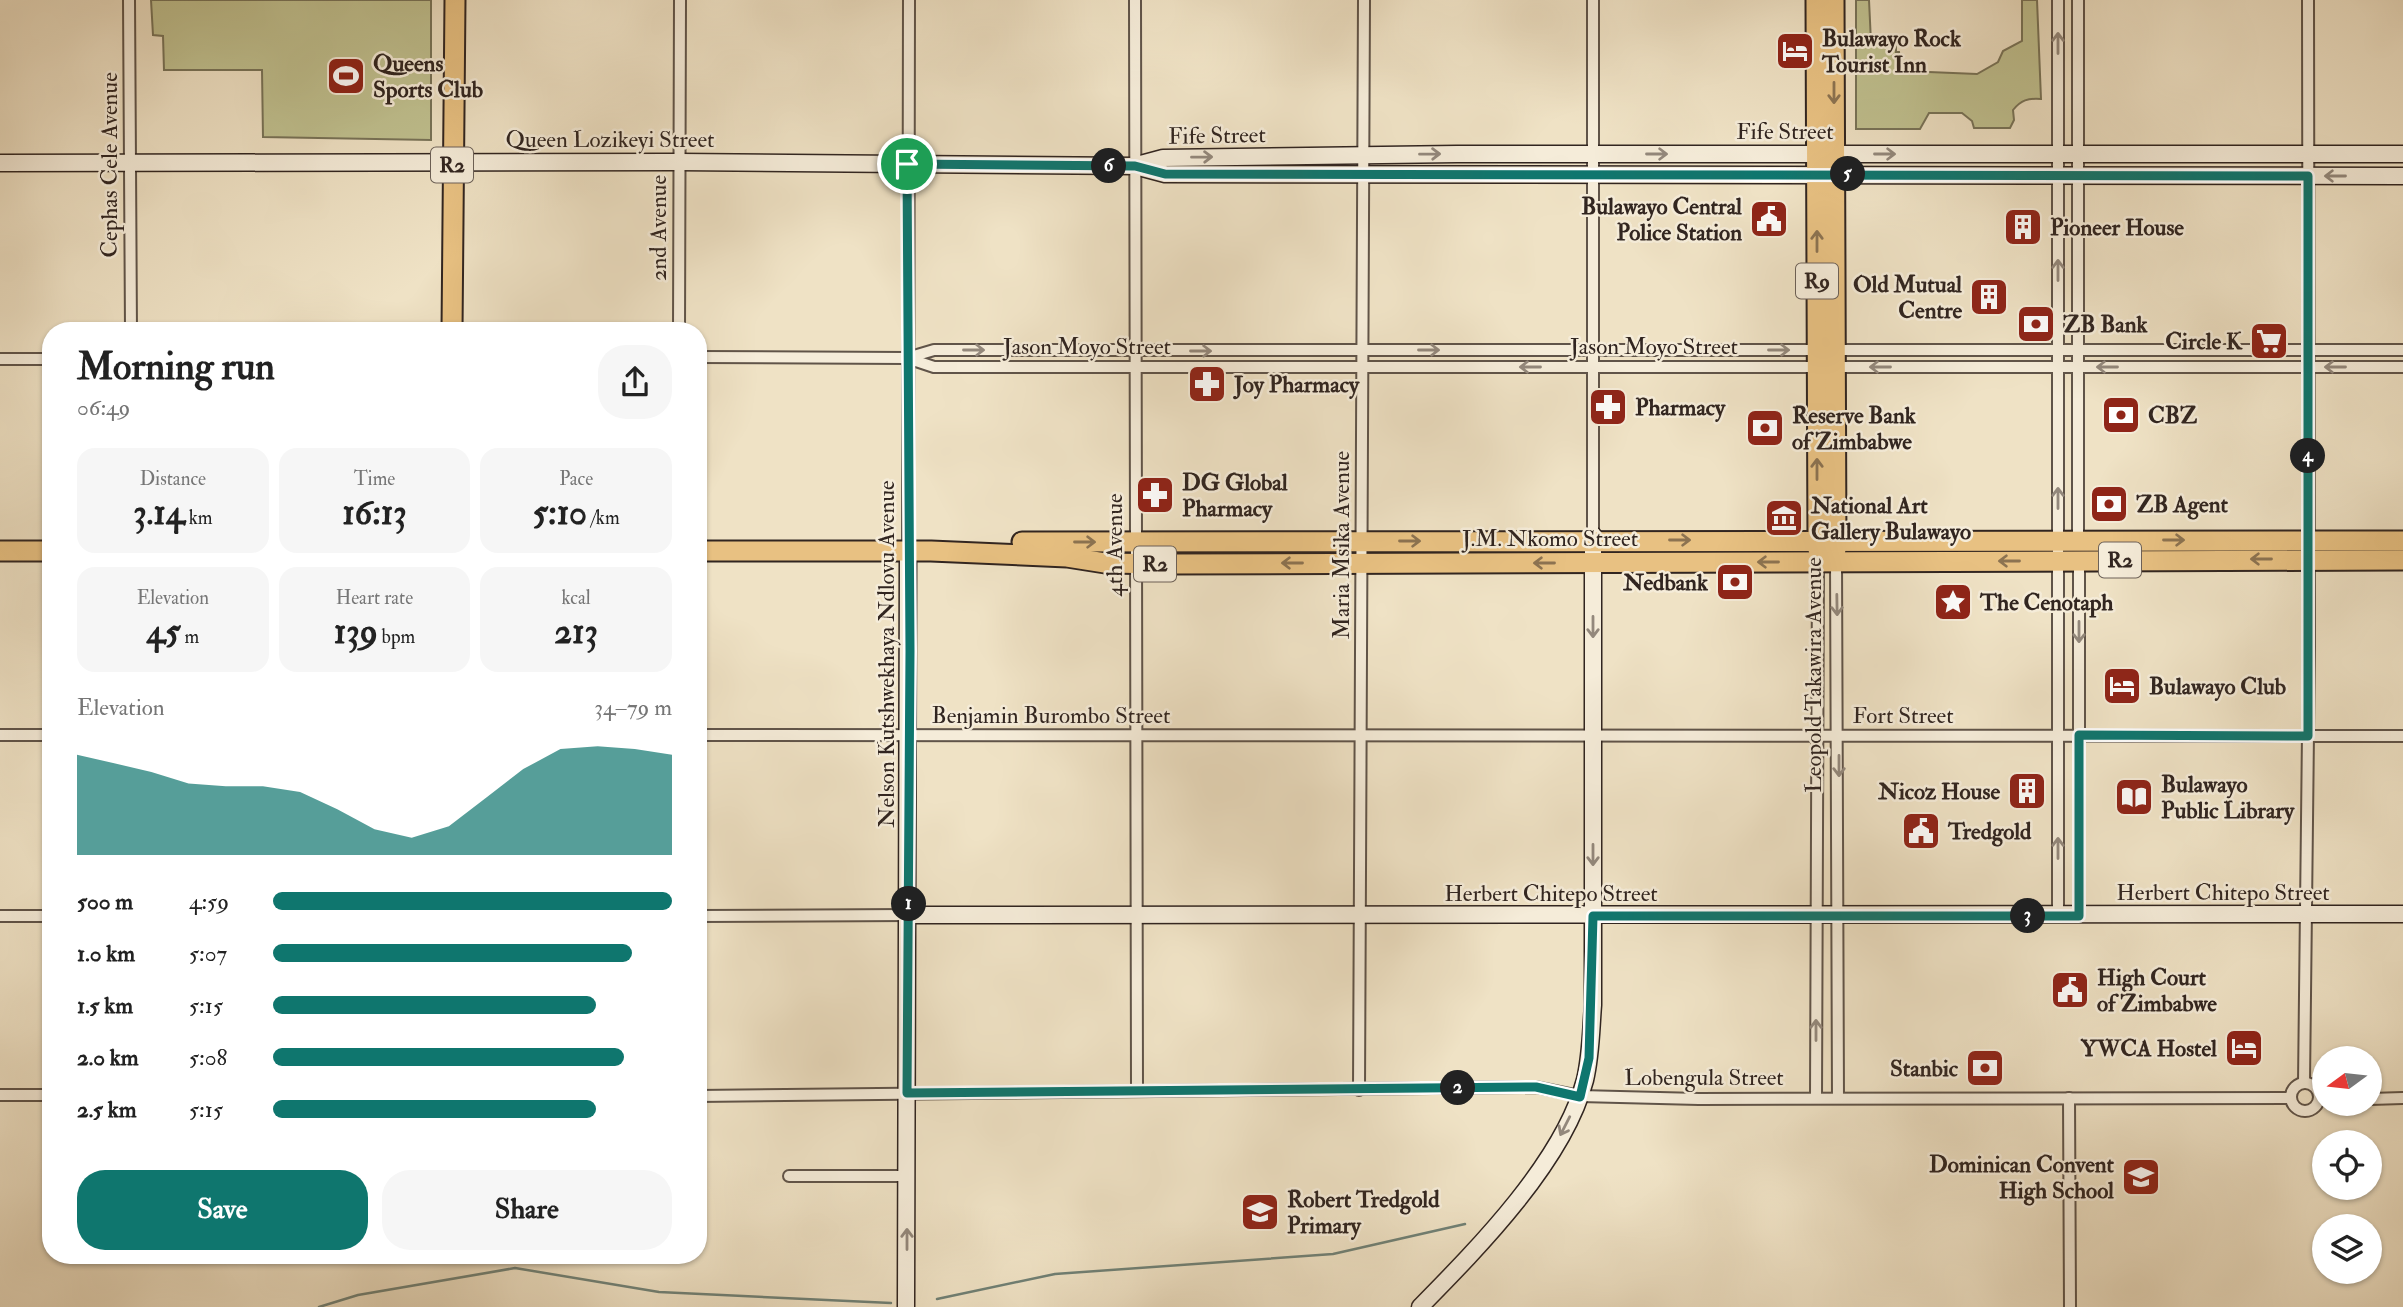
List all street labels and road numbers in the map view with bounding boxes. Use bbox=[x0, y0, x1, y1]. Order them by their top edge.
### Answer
street label: Cephas Cele Avenue bbox=[95, 72, 125, 258]
street label: Fife Street bbox=[1736, 117, 1834, 146]
street label: Fife Street bbox=[1168, 120, 1266, 151]
street label: Queen Lozikeyi Street bbox=[505, 125, 715, 154]
road number: R2 bbox=[431, 148, 473, 182]
street label: 2nd Avenue bbox=[644, 175, 673, 281]
road number: R9 bbox=[1796, 264, 1838, 298]
street label: Jason Moyo Street bbox=[1002, 332, 1171, 361]
street label: Jason Moyo Street bbox=[1569, 332, 1738, 361]
street label: Maria Msika Avenue bbox=[1327, 450, 1356, 639]
street label: Nelson Kutshwekhaya Ndlovu Avenue bbox=[872, 480, 901, 828]
street label: 4th Avenue bbox=[1100, 493, 1129, 597]
street label: J.M. Nkomo Street bbox=[1461, 524, 1638, 553]
road number: R2 bbox=[2099, 542, 2141, 578]
road number: R2 bbox=[1134, 546, 1176, 582]
street label: Leopold Takawira Avenue bbox=[1799, 557, 1829, 793]
street label: Benjamin Burombo Street bbox=[932, 701, 1170, 730]
street label: Fort Street bbox=[1852, 701, 1954, 730]
street label: Herbert Chitepo Street bbox=[2116, 878, 2330, 908]
street label: Herbert Chitepo Street bbox=[1444, 879, 1658, 909]
street label: Lobengula Street bbox=[1624, 1063, 1784, 1092]

